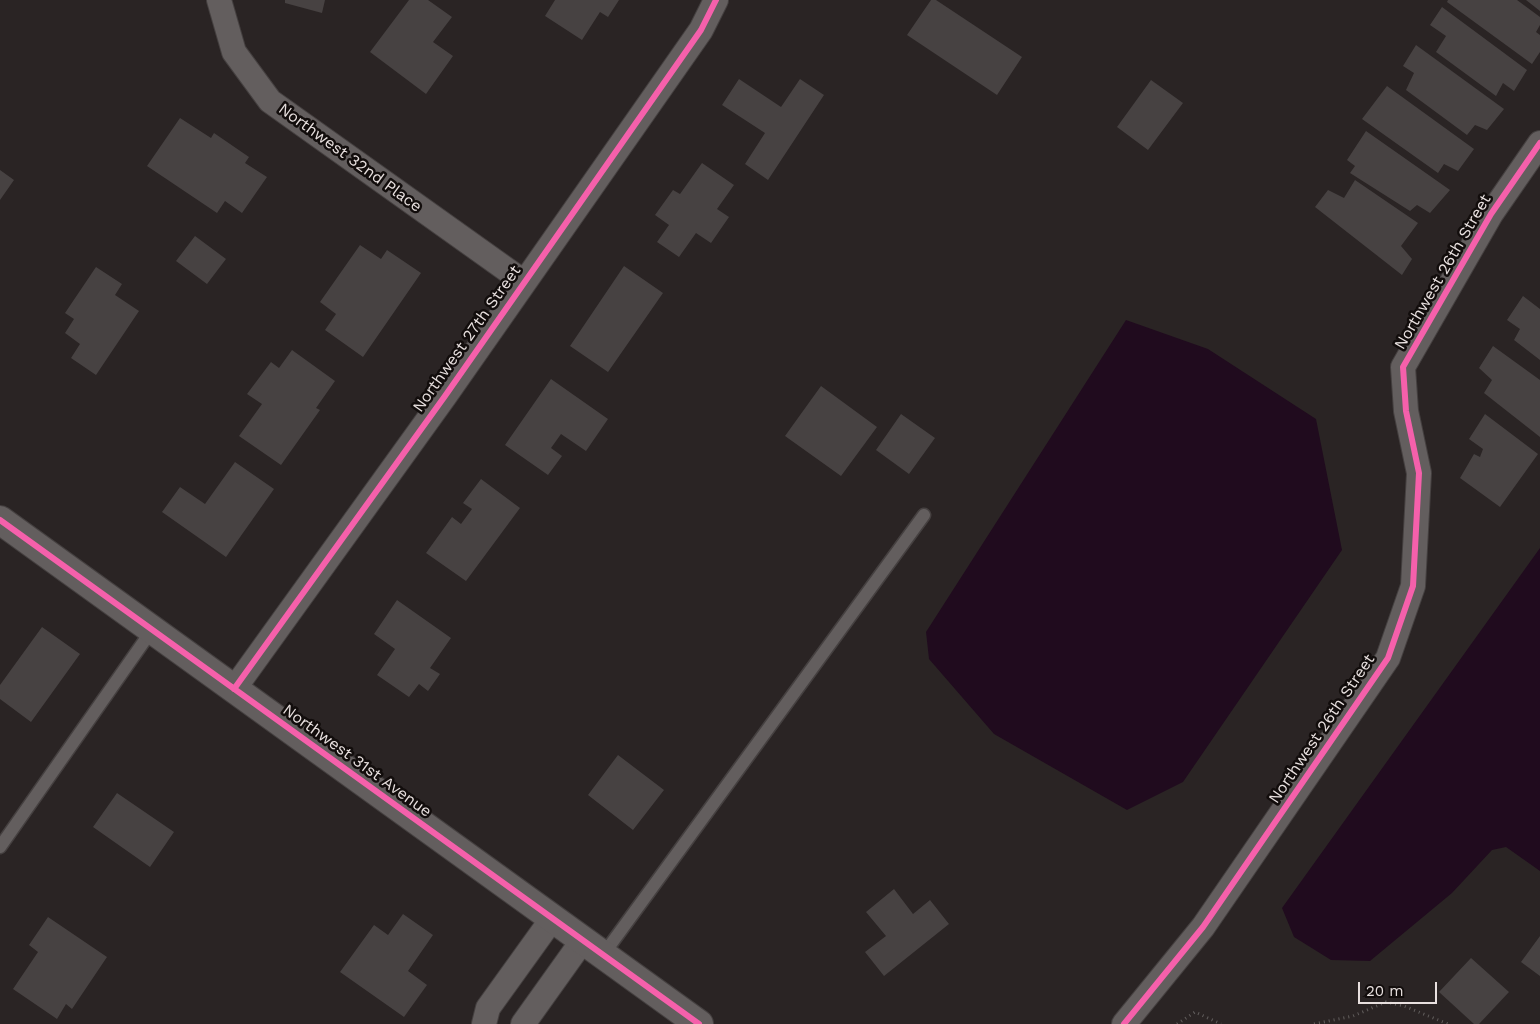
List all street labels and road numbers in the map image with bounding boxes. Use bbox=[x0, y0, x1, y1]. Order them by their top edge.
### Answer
street label: Northwest 32nd Place bbox=[275, 99, 425, 217]
street label: Northwest 26th Street bbox=[1391, 191, 1495, 353]
street label: Northwest 27th Street bbox=[409, 262, 525, 416]
street label: Northwest 26th Street bbox=[1265, 651, 1379, 807]
street label: Northwest 31st Avenue bbox=[279, 700, 435, 822]

